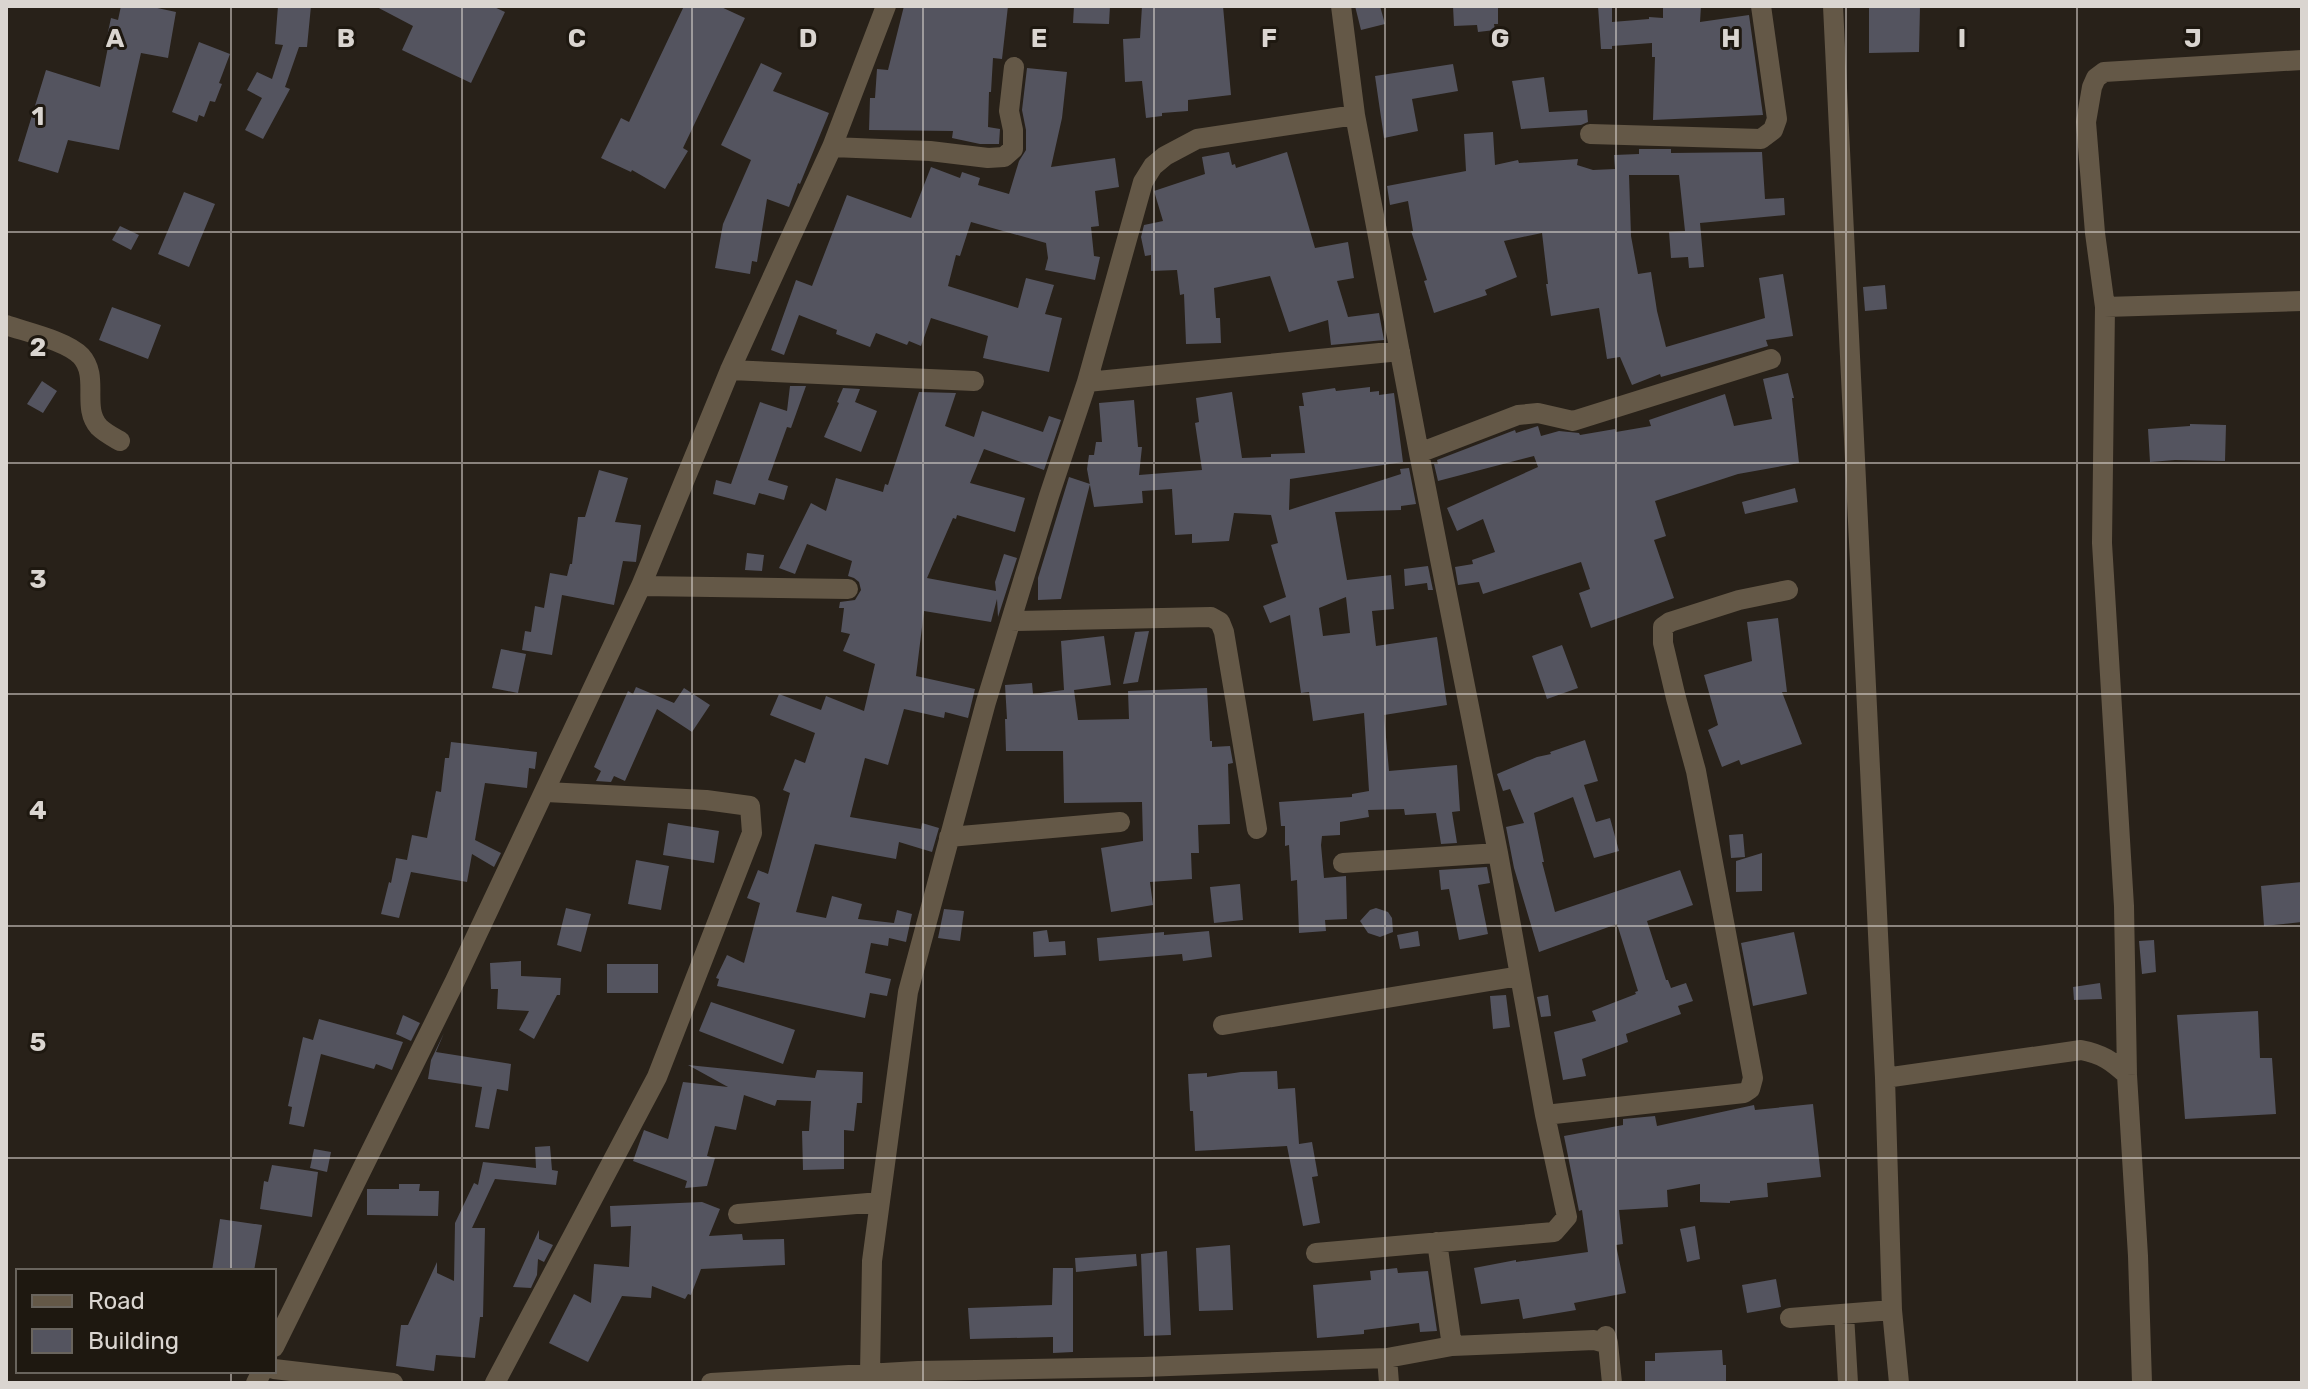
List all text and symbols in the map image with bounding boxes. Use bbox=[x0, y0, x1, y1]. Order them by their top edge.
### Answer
text: A bbox=[106, 23, 125, 54]
text: B bbox=[337, 23, 355, 54]
text: C bbox=[568, 23, 586, 54]
text: D bbox=[799, 23, 817, 54]
text: E bbox=[1031, 23, 1047, 54]
text: F bbox=[1261, 23, 1277, 54]
text: G bbox=[1491, 23, 1509, 54]
text: H bbox=[1721, 23, 1741, 54]
text: I bbox=[1958, 23, 1966, 54]
text: J bbox=[2184, 23, 2202, 54]
text: 1 bbox=[32, 101, 44, 132]
text: 2 bbox=[30, 332, 46, 363]
text: 3 bbox=[29, 564, 47, 595]
text: 4 bbox=[29, 795, 47, 826]
text: 5 bbox=[30, 1027, 46, 1058]
legend bbox=[16, 1269, 276, 1373]
text: Road bbox=[88, 1287, 145, 1315]
text: Building bbox=[88, 1327, 179, 1355]

